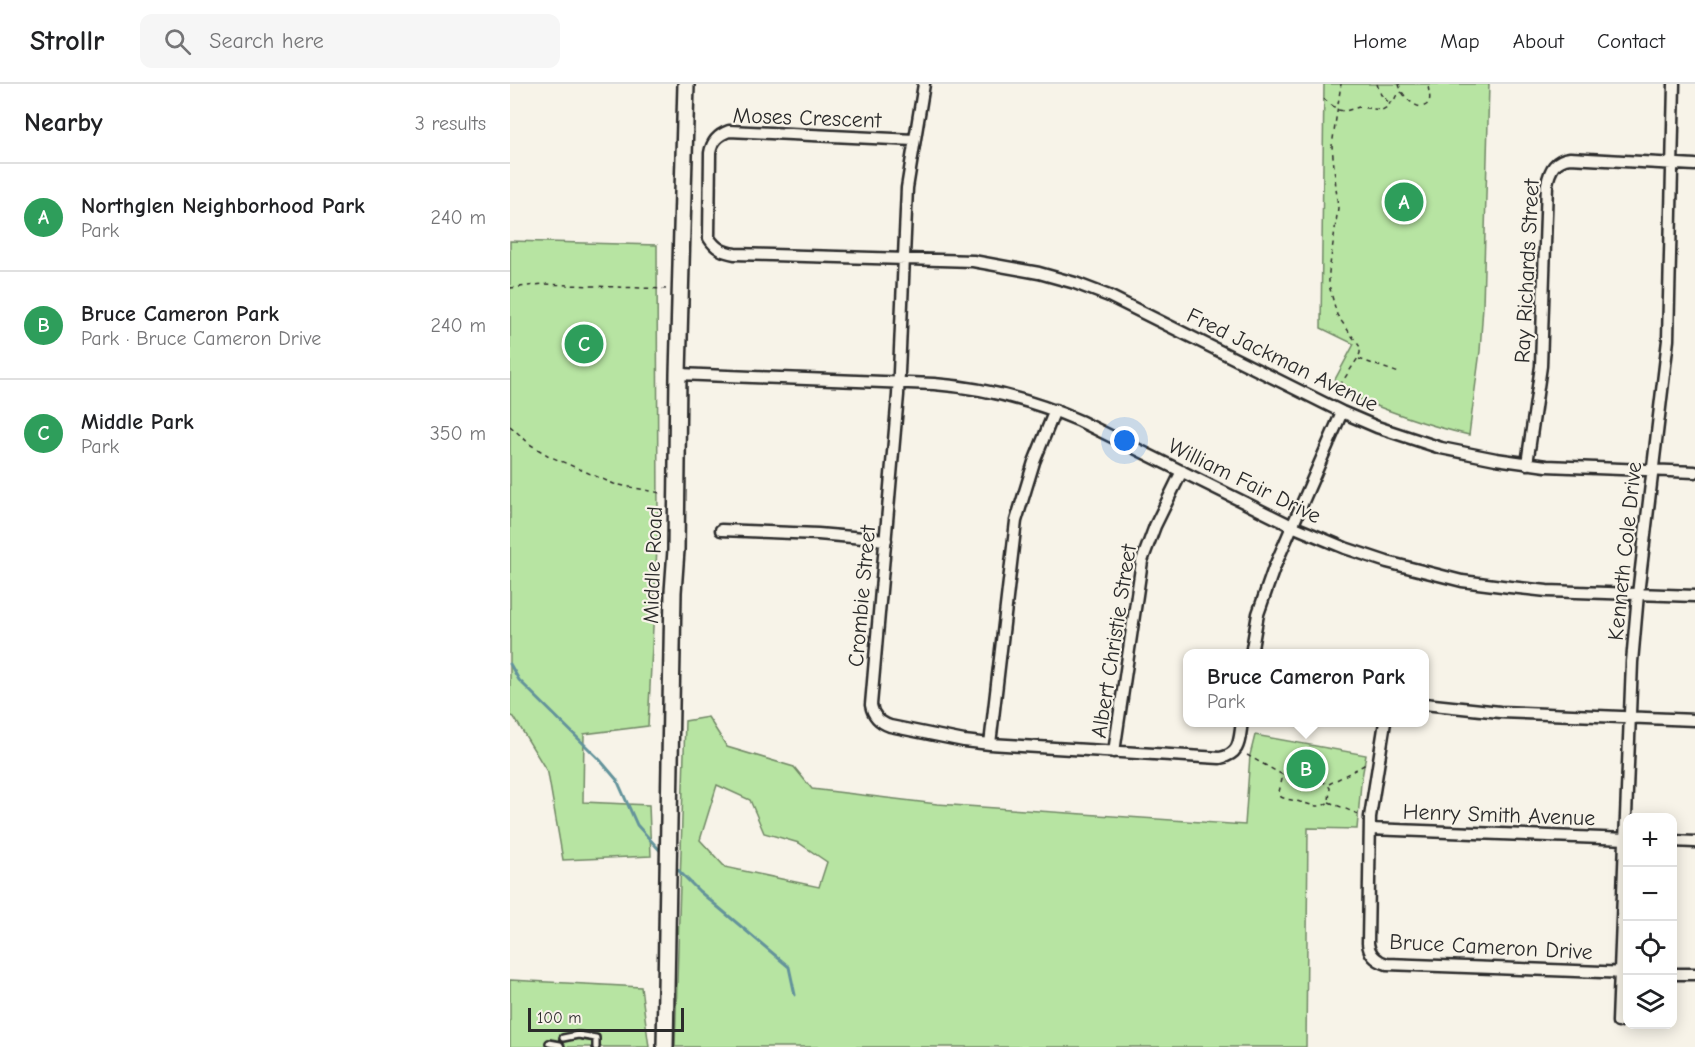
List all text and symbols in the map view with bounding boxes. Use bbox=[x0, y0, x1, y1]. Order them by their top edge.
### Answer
search box bbox=[140, 14, 560, 68]
text: Strollr bbox=[30, 25, 104, 57]
icon: search bbox=[161, 25, 194, 58]
text: Search here bbox=[209, 28, 324, 54]
text: Home bbox=[1353, 29, 1407, 53]
text: Map bbox=[1440, 29, 1480, 53]
text: About bbox=[1513, 29, 1564, 53]
text: Contact bbox=[1597, 29, 1665, 53]
street label: Moses Crescent bbox=[732, 102, 882, 134]
text: Nearby bbox=[24, 108, 103, 138]
text: 3 results bbox=[415, 112, 486, 135]
street label: Ray Richards Street bbox=[1509, 178, 1545, 364]
pin: A bbox=[1384, 180, 1424, 224]
text: Northglen Neighborhood Park bbox=[81, 193, 365, 219]
text: A bbox=[38, 206, 49, 229]
text: 240 m bbox=[431, 206, 486, 229]
text: Park bbox=[81, 219, 119, 242]
text: Bruce Cameron Park bbox=[81, 301, 279, 327]
street label: Fred Jackman Avenue bbox=[1183, 302, 1383, 418]
text: B bbox=[37, 314, 50, 337]
text: 240 m bbox=[431, 314, 486, 337]
pin: C bbox=[564, 322, 604, 366]
text: Park · Bruce Cameron Drive bbox=[81, 327, 321, 350]
text: Middle Park bbox=[81, 409, 194, 435]
text: C bbox=[37, 422, 50, 445]
text: 350 m bbox=[430, 422, 486, 445]
your location bbox=[1110, 426, 1139, 455]
street label: William Fair Drive bbox=[1164, 433, 1325, 529]
text: Park bbox=[81, 435, 119, 458]
street label: Kenneth Cole Drive bbox=[1603, 460, 1647, 642]
street label: Middle Road bbox=[638, 506, 668, 624]
street label: Crombie Street bbox=[843, 524, 881, 668]
street label: Albert Christie Street bbox=[1086, 542, 1142, 740]
popup bbox=[1183, 649, 1429, 727]
text: Bruce Cameron Park bbox=[1207, 664, 1405, 690]
text: Park bbox=[1207, 690, 1245, 713]
pin: B bbox=[1286, 746, 1326, 792]
street label: Henry Smith Avenue bbox=[1402, 799, 1596, 831]
map controls bbox=[1623, 813, 1677, 1029]
button: + bbox=[1623, 813, 1677, 867]
button: − bbox=[1623, 867, 1677, 921]
button: locate bbox=[1623, 921, 1677, 975]
street label: Bruce Cameron Drive bbox=[1389, 929, 1593, 965]
button: layers bbox=[1623, 975, 1677, 1029]
scale bar bbox=[528, 1005, 684, 1032]
text: 100 m bbox=[537, 1009, 581, 1027]

